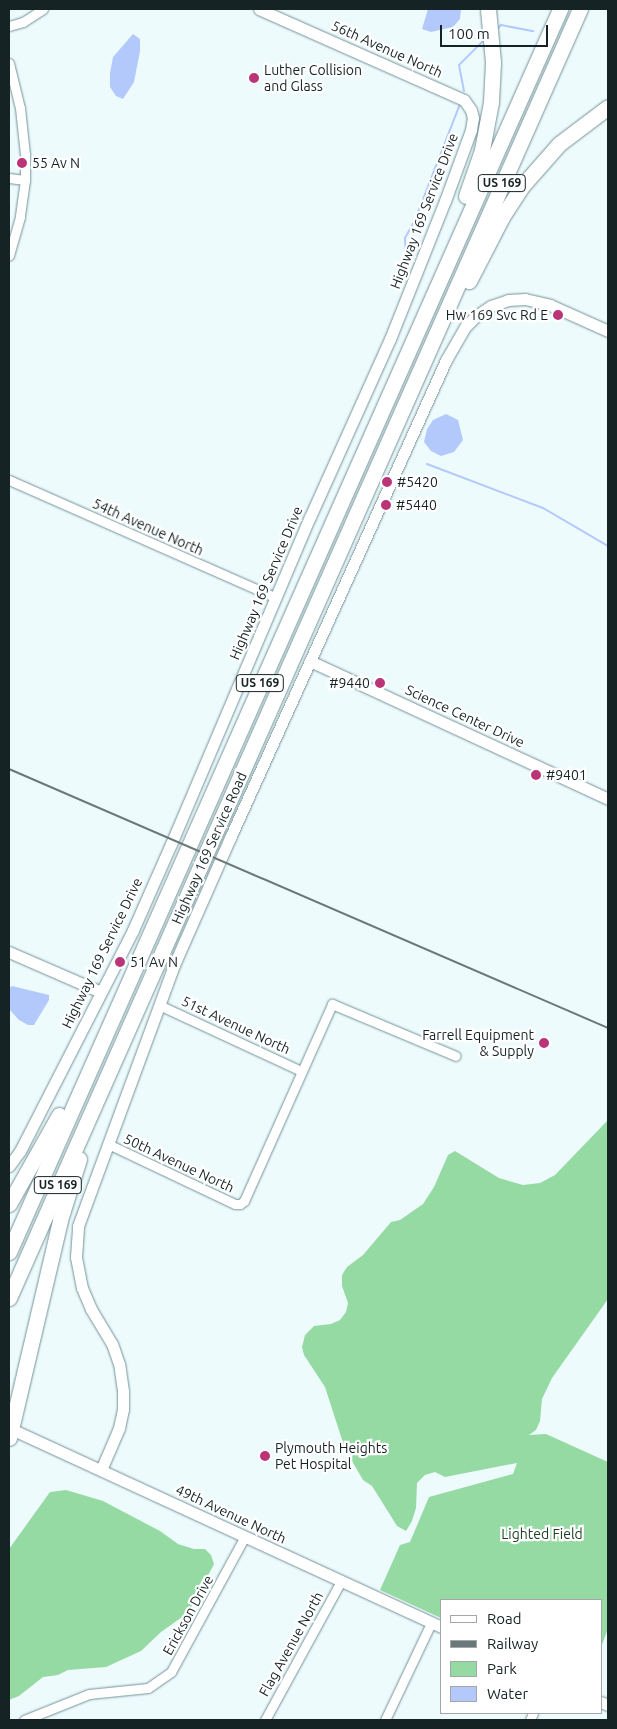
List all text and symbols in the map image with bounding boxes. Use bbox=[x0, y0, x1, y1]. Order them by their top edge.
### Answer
scale bar bbox=[442, 15, 550, 47]
street label: 56th Avenue North bbox=[329, 17, 445, 81]
text: 100 m bbox=[448, 25, 490, 42]
place label: Luther Collision and Glass bbox=[264, 62, 362, 94]
marker: Luther Collision and Glass bbox=[248, 72, 260, 84]
street label: Highway 169 Service Drive bbox=[387, 131, 461, 291]
place label: 55 Av N bbox=[32, 155, 80, 171]
marker: 55 Av N bbox=[16, 157, 28, 169]
road number: US 169 bbox=[477, 174, 527, 192]
place label: Hw 169 Svc Rd E bbox=[446, 307, 548, 323]
marker: Hw 169 Svc Rd E bbox=[552, 309, 564, 321]
place label: #5420 bbox=[397, 474, 438, 490]
marker: #5420 bbox=[381, 476, 393, 488]
street label: 54th Avenue North bbox=[90, 495, 206, 559]
place label: #5440 bbox=[396, 497, 437, 513]
marker: #5440 bbox=[380, 499, 392, 511]
street label: Highway 169 Service Drive bbox=[226, 504, 306, 662]
road number: US 169 bbox=[235, 674, 285, 692]
place label: #9440 bbox=[329, 675, 370, 691]
marker: #9440 bbox=[374, 677, 386, 689]
street label: Science Center Drive bbox=[403, 681, 527, 751]
place label: #9401 bbox=[546, 767, 587, 783]
street label: Highway 169 Service Road bbox=[168, 769, 250, 927]
marker: #9401 bbox=[530, 769, 542, 781]
street label: Highway 169 Service Drive bbox=[58, 875, 146, 1031]
place label: 51 Av N bbox=[130, 954, 178, 970]
marker: 51 Av N bbox=[114, 956, 126, 968]
street label: 51st Avenue North bbox=[179, 992, 293, 1058]
place label: Farrell Equipment & Supply bbox=[422, 1027, 534, 1060]
marker: Farrell Equipment & Supply bbox=[538, 1037, 550, 1049]
street label: 50th Avenue North bbox=[121, 1130, 237, 1196]
road number: US 169 bbox=[33, 1176, 83, 1194]
place label: Plymouth Heights Pet Hospital bbox=[275, 1440, 387, 1472]
marker: Plymouth Heights Pet Hospital bbox=[259, 1450, 271, 1462]
street label: 49th Avenue North bbox=[173, 1481, 289, 1547]
park label: Lighted Field bbox=[501, 1526, 583, 1542]
street label: Erickson Drive bbox=[159, 1572, 217, 1658]
street label: Flag Avenue North bbox=[255, 1589, 327, 1699]
legend bbox=[440, 1599, 602, 1714]
text: Road bbox=[487, 1610, 522, 1627]
text: Railway bbox=[487, 1635, 538, 1652]
text: Park bbox=[487, 1660, 517, 1677]
text: Water bbox=[487, 1685, 528, 1702]

